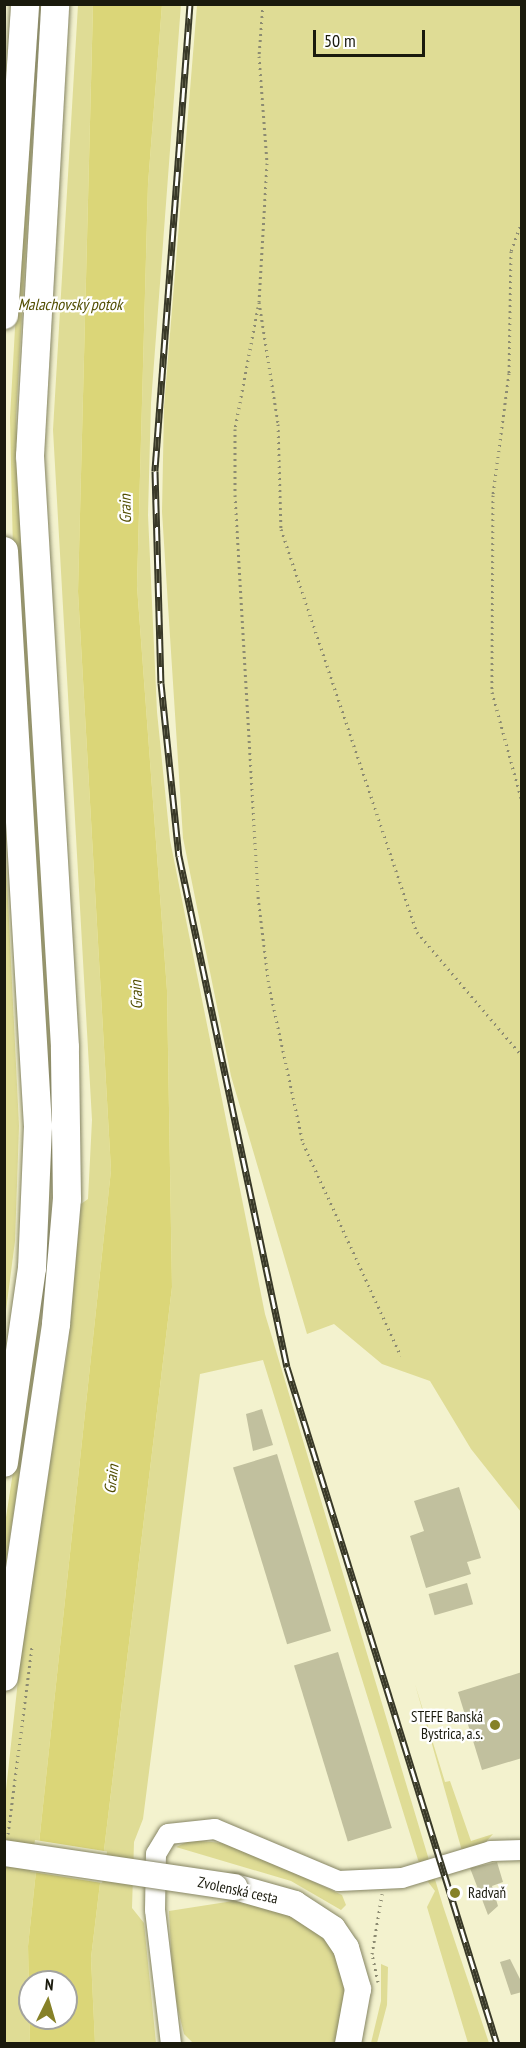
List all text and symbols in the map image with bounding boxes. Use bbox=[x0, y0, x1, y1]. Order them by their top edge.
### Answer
scale bar bbox=[316, 18, 428, 56]
text: 50 m bbox=[324, 29, 356, 52]
water label: Malachovský potok bbox=[18, 294, 122, 314]
water label: Grain bbox=[115, 494, 135, 524]
water label: Grain bbox=[126, 980, 146, 1010]
water label: Grain bbox=[100, 1463, 122, 1495]
place label: STEFE Banská Bystrica, a.s. bbox=[411, 1707, 483, 1742]
marker: STEFE Banská Bystrica, a.s. bbox=[488, 1718, 502, 1732]
street label: Zvolenská cesta bbox=[196, 1873, 280, 1907]
marker: Radvaň bbox=[446, 1884, 464, 1902]
place label: Radvaň bbox=[468, 1884, 506, 1902]
north arrow bbox=[18, 1970, 78, 2030]
text: N bbox=[44, 1974, 55, 1994]

